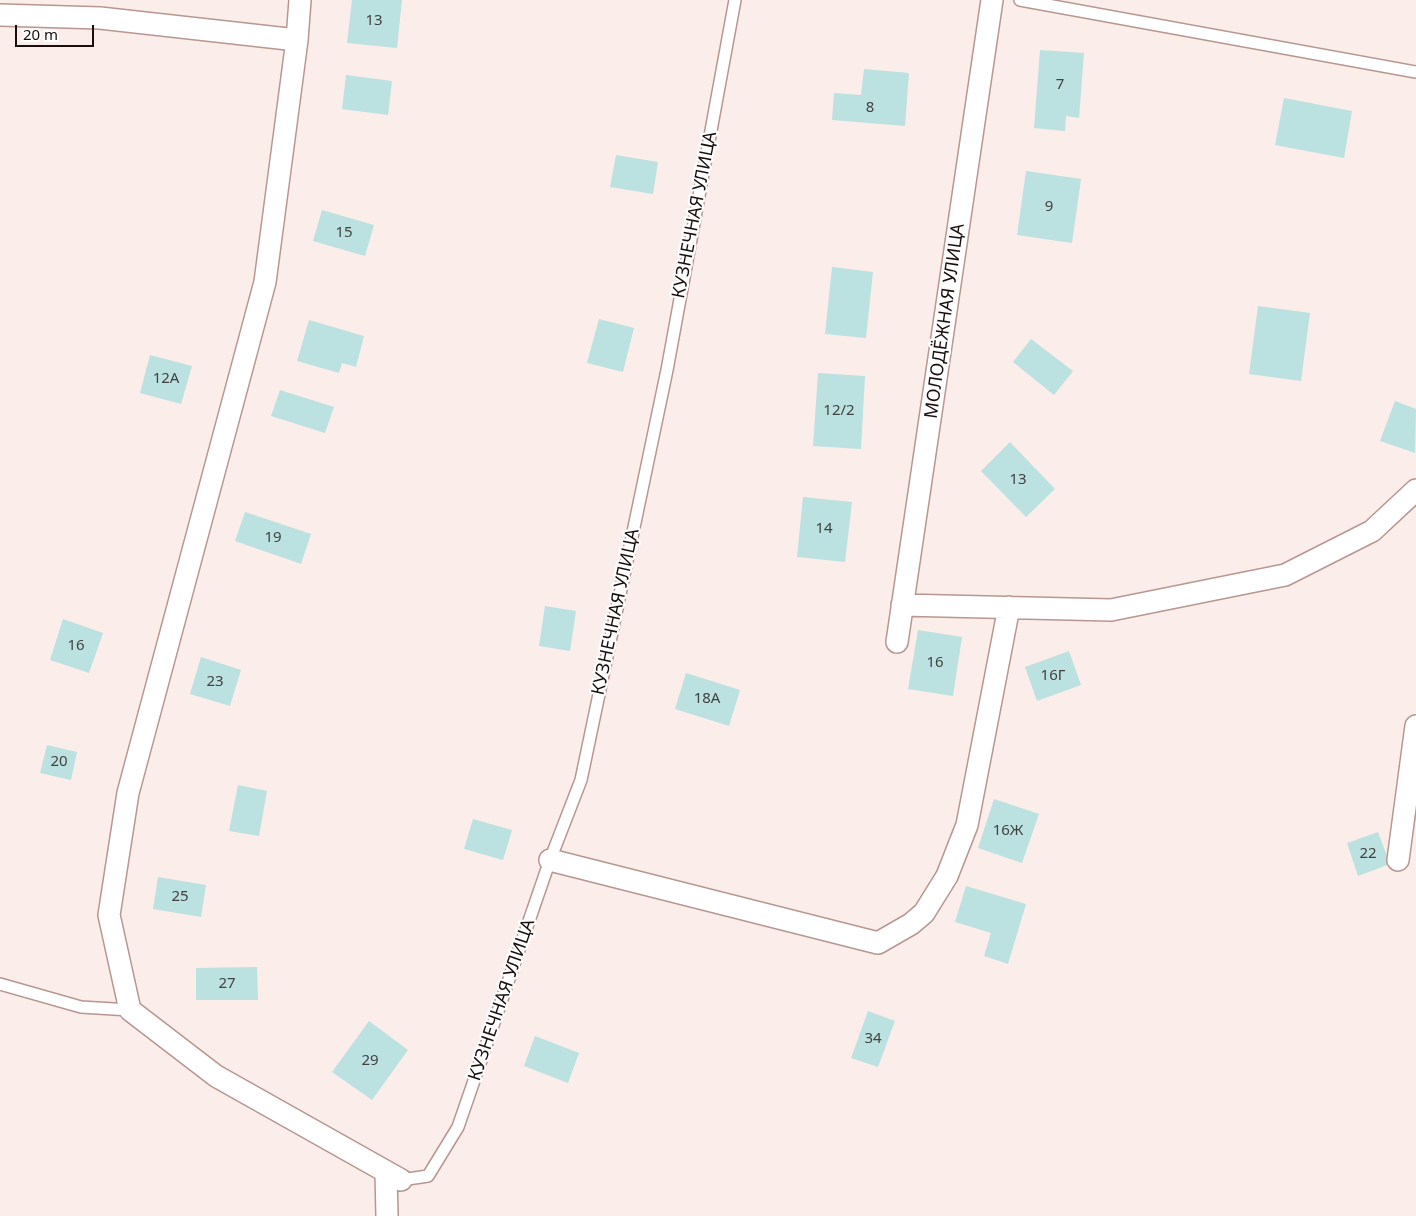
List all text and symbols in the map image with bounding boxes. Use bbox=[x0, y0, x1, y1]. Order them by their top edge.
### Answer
house number: 13 bbox=[365, 12, 383, 30]
scale bar bbox=[18, 15, 96, 47]
text: 20 m bbox=[23, 24, 58, 44]
house number: 7 bbox=[1056, 76, 1064, 94]
house number: 8 bbox=[866, 99, 874, 117]
street label: КУЗНЕЧНАЯ УЛИЦА bbox=[668, 130, 722, 300]
house number: 9 bbox=[1045, 198, 1053, 216]
street label: МОЛОДЁЖНАЯ УЛИЦА bbox=[921, 222, 969, 420]
house number: 15 bbox=[335, 224, 353, 242]
house number: 12А bbox=[153, 370, 179, 388]
house number: 12/2 bbox=[823, 402, 855, 420]
house number: 13 bbox=[1009, 471, 1027, 489]
house number: 14 bbox=[815, 520, 833, 538]
street label: КУЗНЕЧНАЯ УЛИЦА bbox=[588, 527, 644, 697]
house number: 19 bbox=[264, 529, 282, 547]
house number: 16 bbox=[67, 637, 85, 655]
house number: 16 bbox=[926, 654, 944, 672]
house number: 16Г bbox=[1041, 667, 1065, 685]
house number: 23 bbox=[206, 673, 224, 691]
house number: 18А bbox=[694, 690, 720, 708]
house number: 20 bbox=[50, 753, 68, 771]
house number: 16Ж bbox=[993, 822, 1023, 840]
house number: 22 bbox=[1359, 845, 1377, 863]
house number: 25 bbox=[171, 888, 189, 906]
street label: КУЗНЕЧНАЯ УЛИЦА bbox=[464, 916, 540, 1084]
house number: 27 bbox=[218, 975, 236, 993]
house number: 34 bbox=[864, 1030, 882, 1048]
house number: 29 bbox=[361, 1052, 379, 1070]

